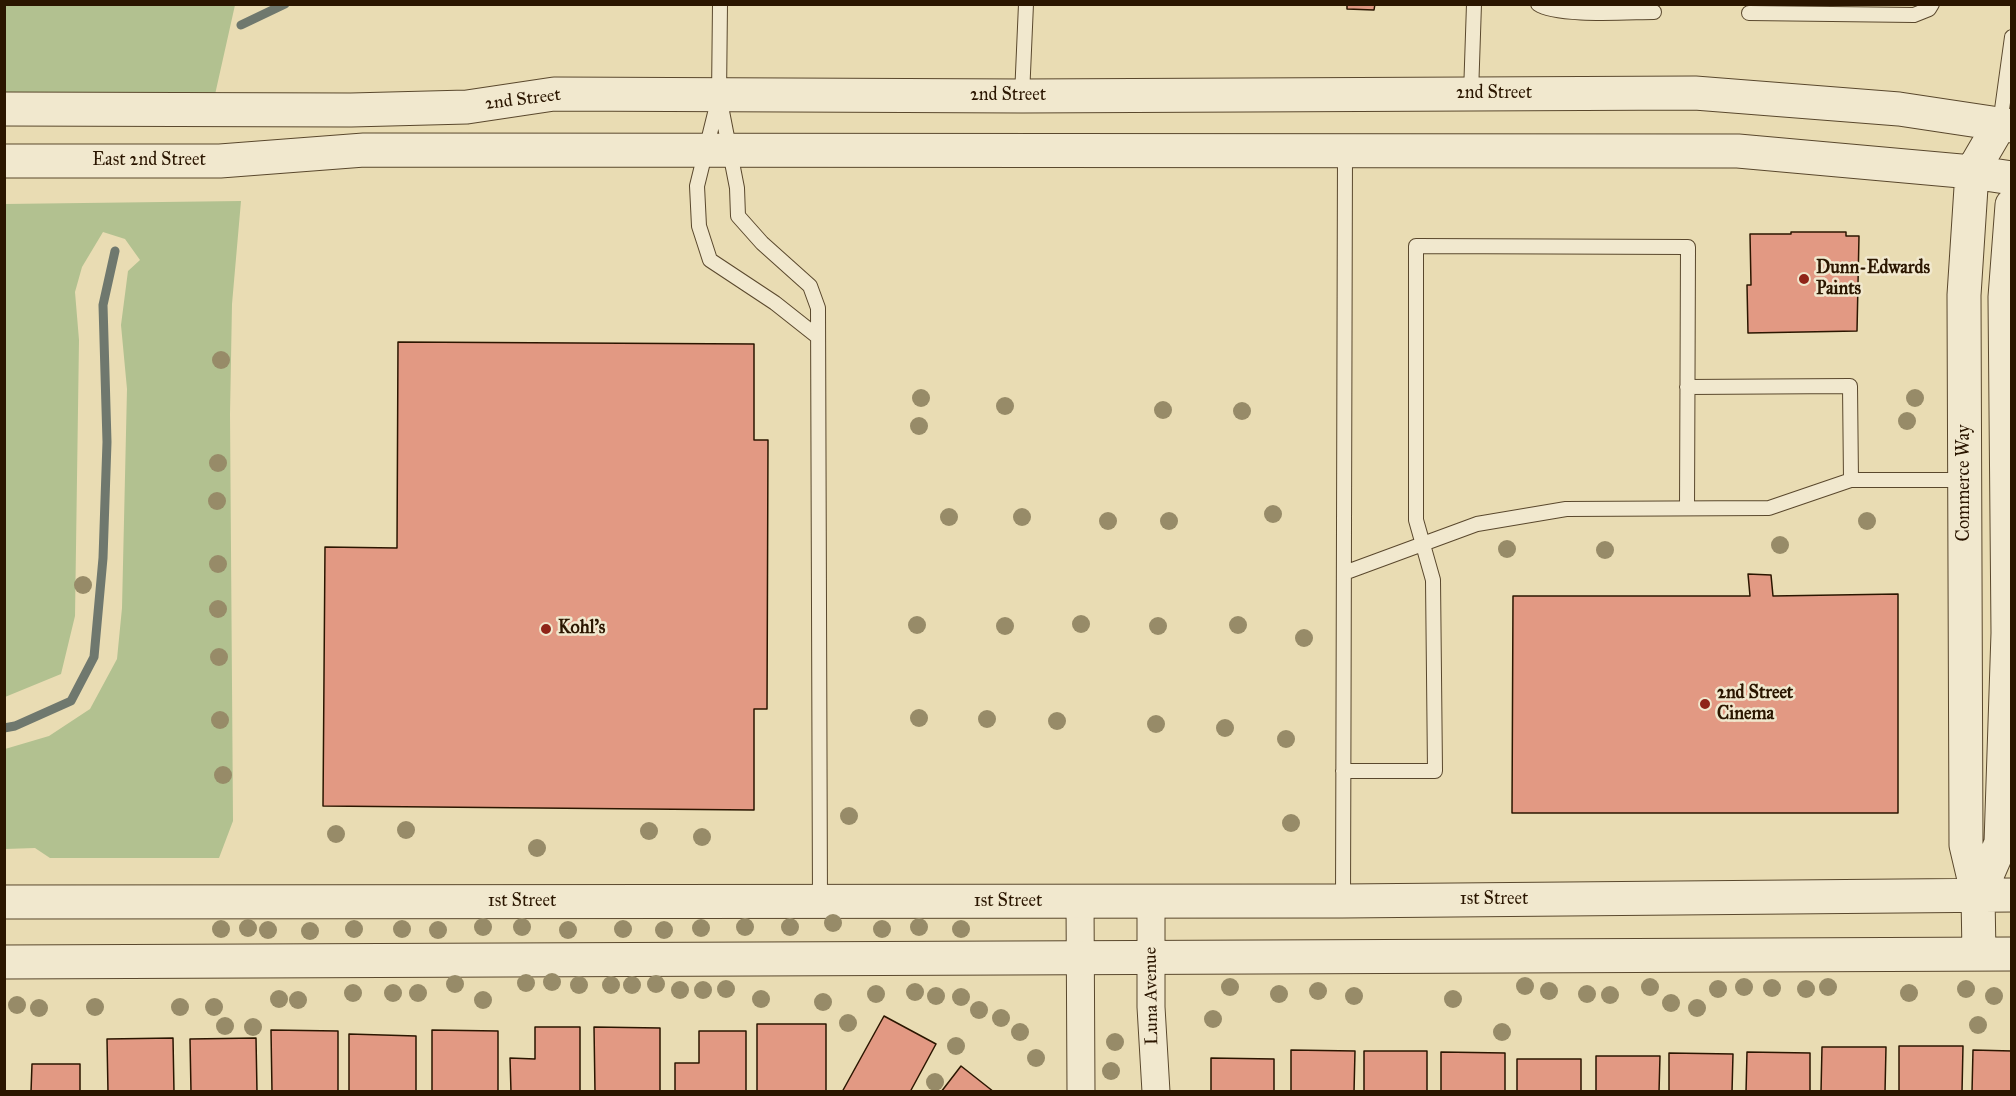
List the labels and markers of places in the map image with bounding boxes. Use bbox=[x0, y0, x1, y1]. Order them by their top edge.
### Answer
place label: Dunn-Edwards Paints bbox=[1816, 258, 1930, 300]
marker: Dunn-Edwards Paints bbox=[1797, 272, 1811, 286]
place label: Kohl's bbox=[558, 618, 605, 640]
marker: Kohl's bbox=[539, 622, 553, 636]
place label: 2nd Street Cinema bbox=[1717, 683, 1793, 726]
marker: 2nd Street Cinema bbox=[1698, 697, 1712, 711]

